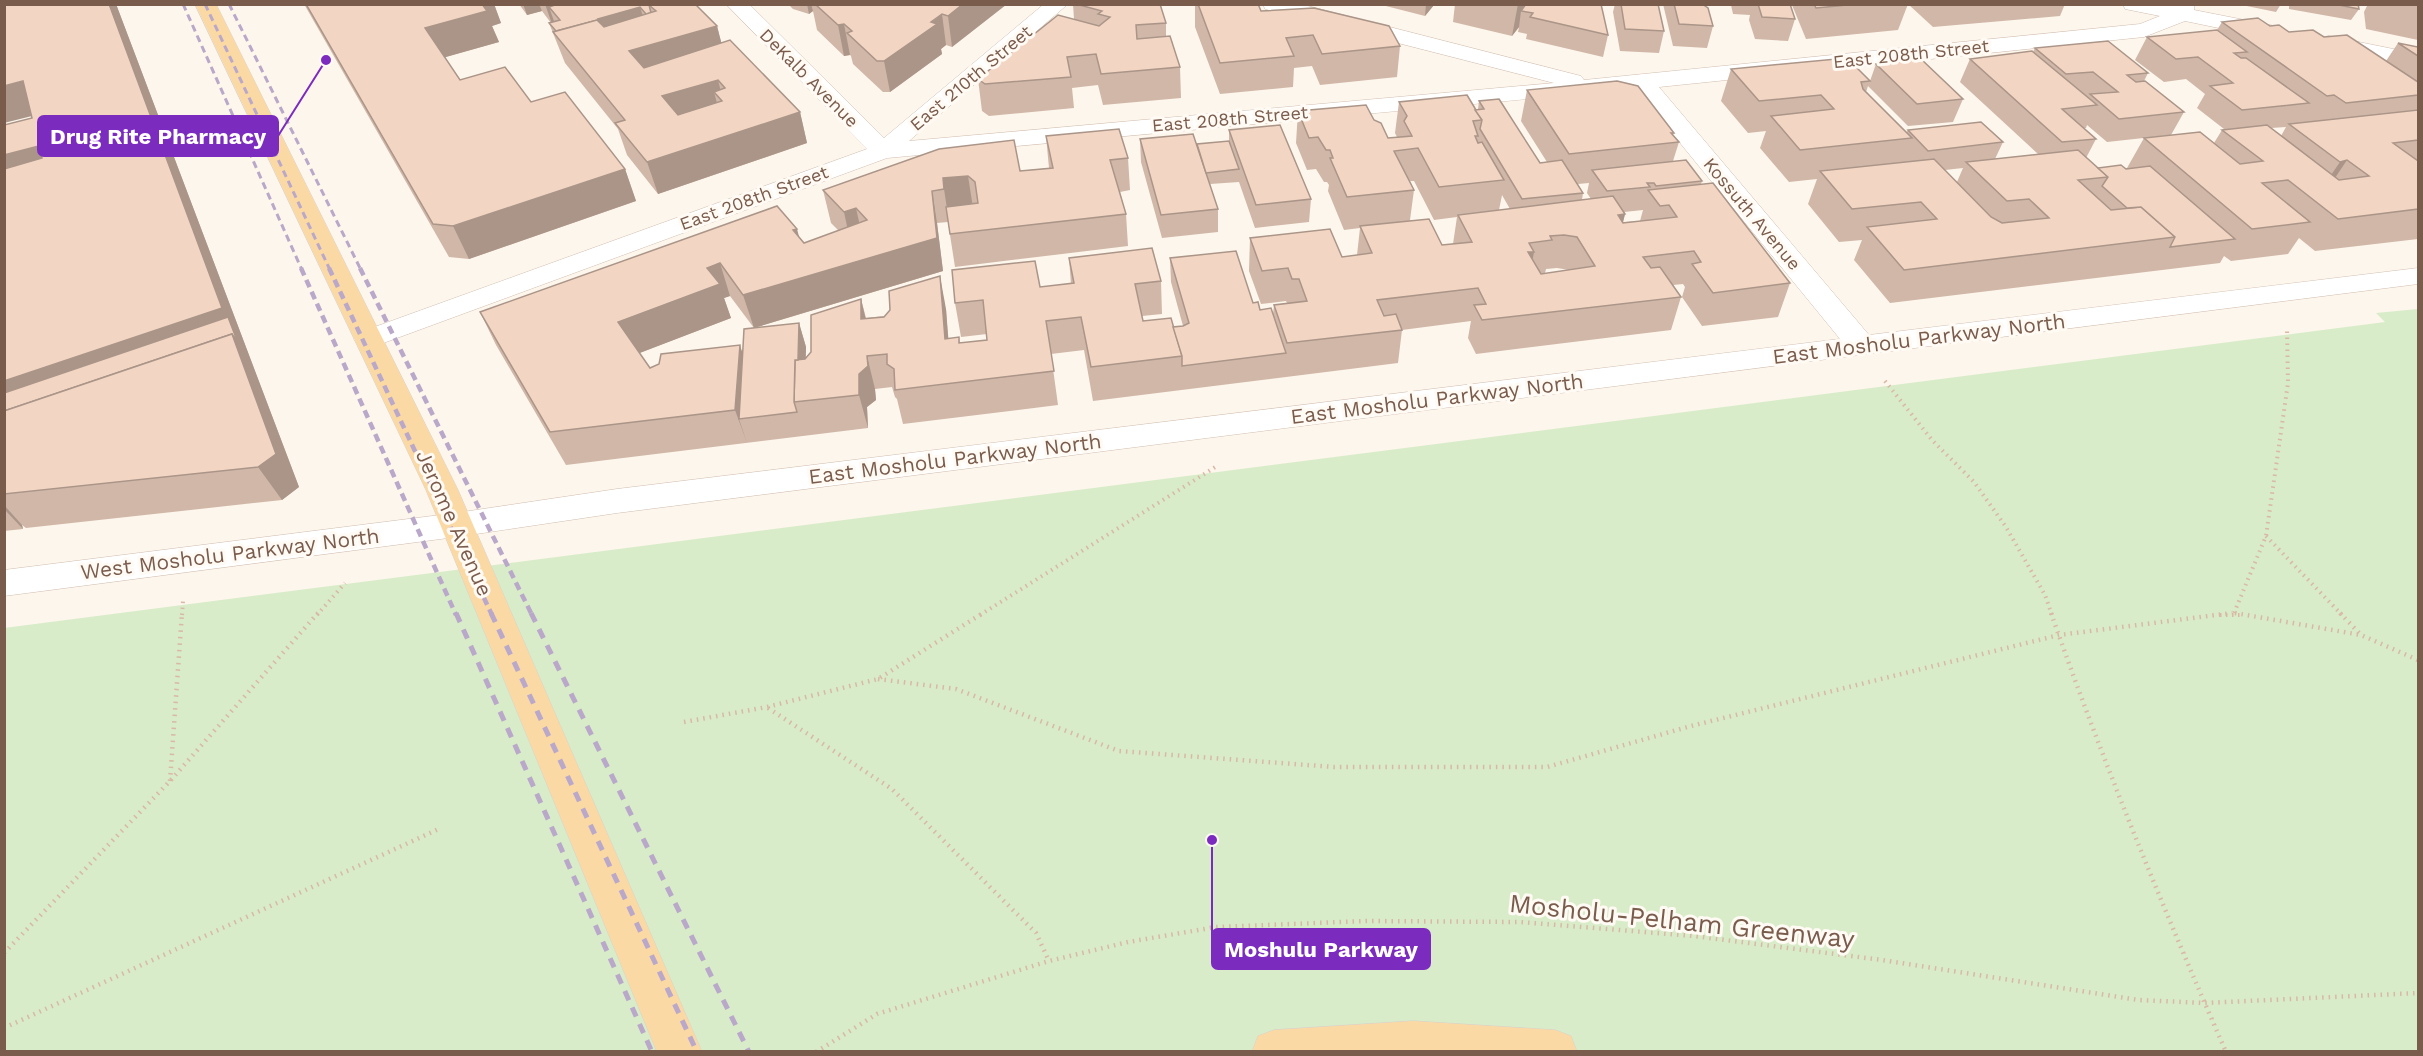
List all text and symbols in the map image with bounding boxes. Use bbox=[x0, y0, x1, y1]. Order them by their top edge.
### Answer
street label: East 210th Street bbox=[905, 20, 1036, 135]
street label: DeKalb Avenue bbox=[756, 24, 863, 131]
street label: East 208th Street bbox=[1832, 35, 1990, 72]
street label: East 208th Street bbox=[1151, 101, 1309, 136]
callout: Drug Rite Pharmacy bbox=[38, 116, 278, 156]
text: Drug Rite Pharmacy bbox=[50, 124, 267, 149]
street label: Kossuth Avenue bbox=[1699, 153, 1805, 274]
street label: East 208th Street bbox=[677, 161, 831, 234]
street label: East Mosholu Parkway North bbox=[1771, 308, 2067, 369]
street label: East Mosholu Parkway North bbox=[1289, 368, 1585, 429]
street label: East Mosholu Parkway North bbox=[807, 428, 1103, 489]
street label: Jerome Avenue bbox=[411, 446, 498, 600]
street label: West Mosholu Parkway North bbox=[79, 523, 381, 584]
street label: Mosholu-Pelham Greenway bbox=[1508, 888, 1857, 954]
callout: Moshulu Parkway bbox=[1212, 929, 1430, 969]
text: Moshulu Parkway bbox=[1224, 937, 1419, 962]

